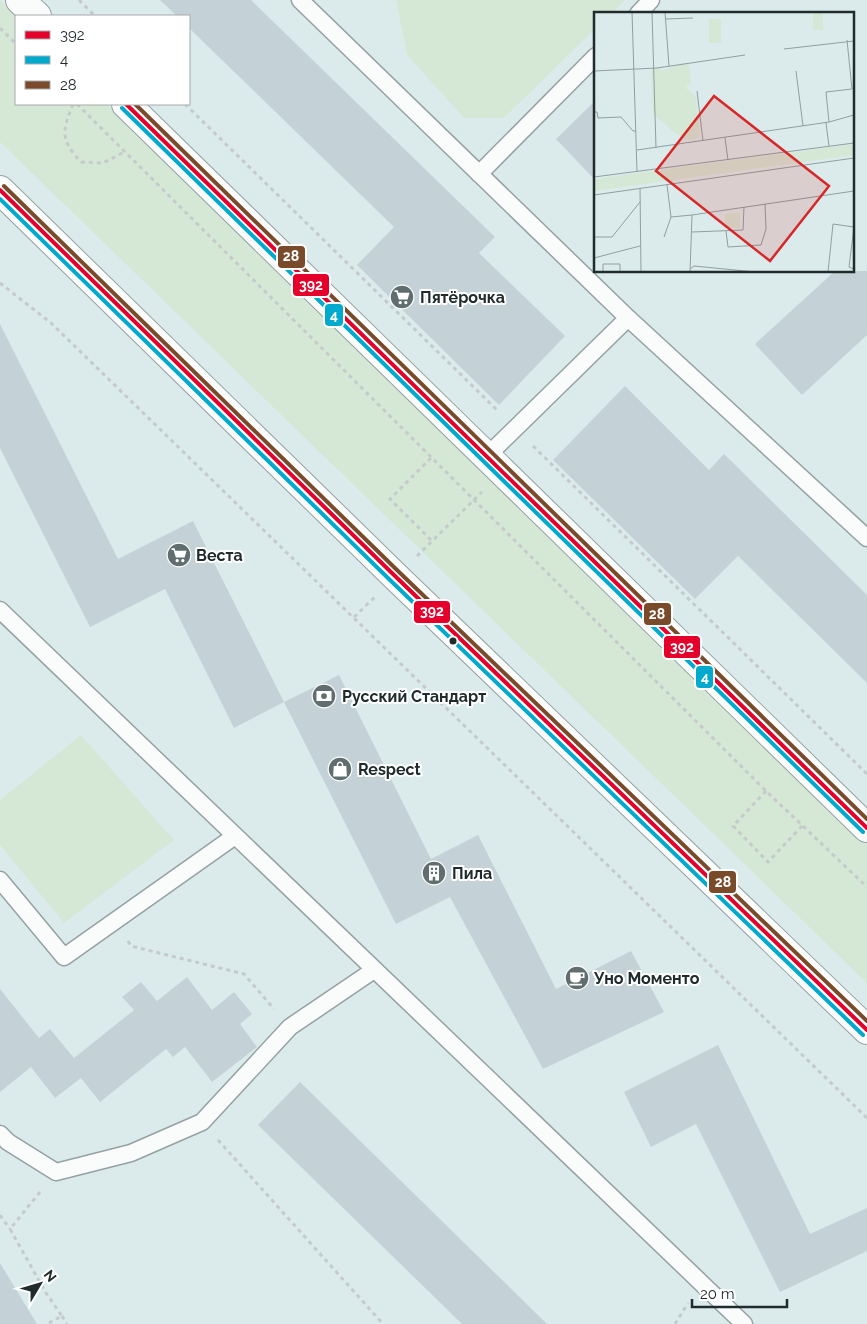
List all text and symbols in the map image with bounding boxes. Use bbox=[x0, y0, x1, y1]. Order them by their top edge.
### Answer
inset map bbox=[594, 12, 854, 272]
legend bbox=[15, 15, 190, 105]
text: 392 bbox=[60, 26, 85, 44]
text: 4 bbox=[60, 51, 68, 69]
text: 28 bbox=[60, 76, 77, 94]
line badge: 28 bbox=[277, 245, 306, 269]
text: 28 bbox=[283, 248, 299, 264]
line badge: 392 bbox=[292, 273, 330, 297]
text: 392 bbox=[299, 277, 323, 293]
supermarket icon: Пятёрочка bbox=[389, 284, 415, 310]
place label: Пятёрочка bbox=[420, 288, 505, 307]
line badge: 4 bbox=[324, 303, 344, 327]
text: 4 bbox=[330, 307, 338, 323]
supermarket icon: Веста bbox=[166, 542, 192, 568]
place label: Веста bbox=[196, 546, 243, 565]
line badge: 392 bbox=[413, 600, 451, 624]
line badge: 28 bbox=[643, 602, 672, 626]
text: 392 bbox=[420, 603, 444, 619]
text: 28 bbox=[649, 606, 665, 622]
line badge: 392 bbox=[663, 635, 701, 659]
unlabelled marker bbox=[448, 636, 458, 646]
text: 392 bbox=[670, 639, 694, 655]
line badge: 4 bbox=[695, 665, 714, 689]
text: 4 bbox=[701, 669, 709, 685]
bank icon: Русский Стандарт bbox=[311, 683, 337, 709]
place label: Русский Стандарт bbox=[342, 687, 486, 706]
shop icon: Respect bbox=[327, 756, 353, 782]
place label: Respect bbox=[358, 760, 421, 779]
building icon: Пила bbox=[421, 860, 447, 886]
place label: Пила bbox=[452, 864, 492, 883]
line badge: 28 bbox=[708, 870, 737, 894]
text: 28 bbox=[715, 874, 731, 890]
cafe icon: Уно Моменто bbox=[564, 965, 590, 991]
place label: Уно Моменто bbox=[593, 969, 700, 988]
north arrow bbox=[15, 1259, 65, 1309]
text: N bbox=[41, 1267, 60, 1285]
scale bar bbox=[692, 1276, 787, 1308]
text: 20 m bbox=[700, 1285, 735, 1303]

